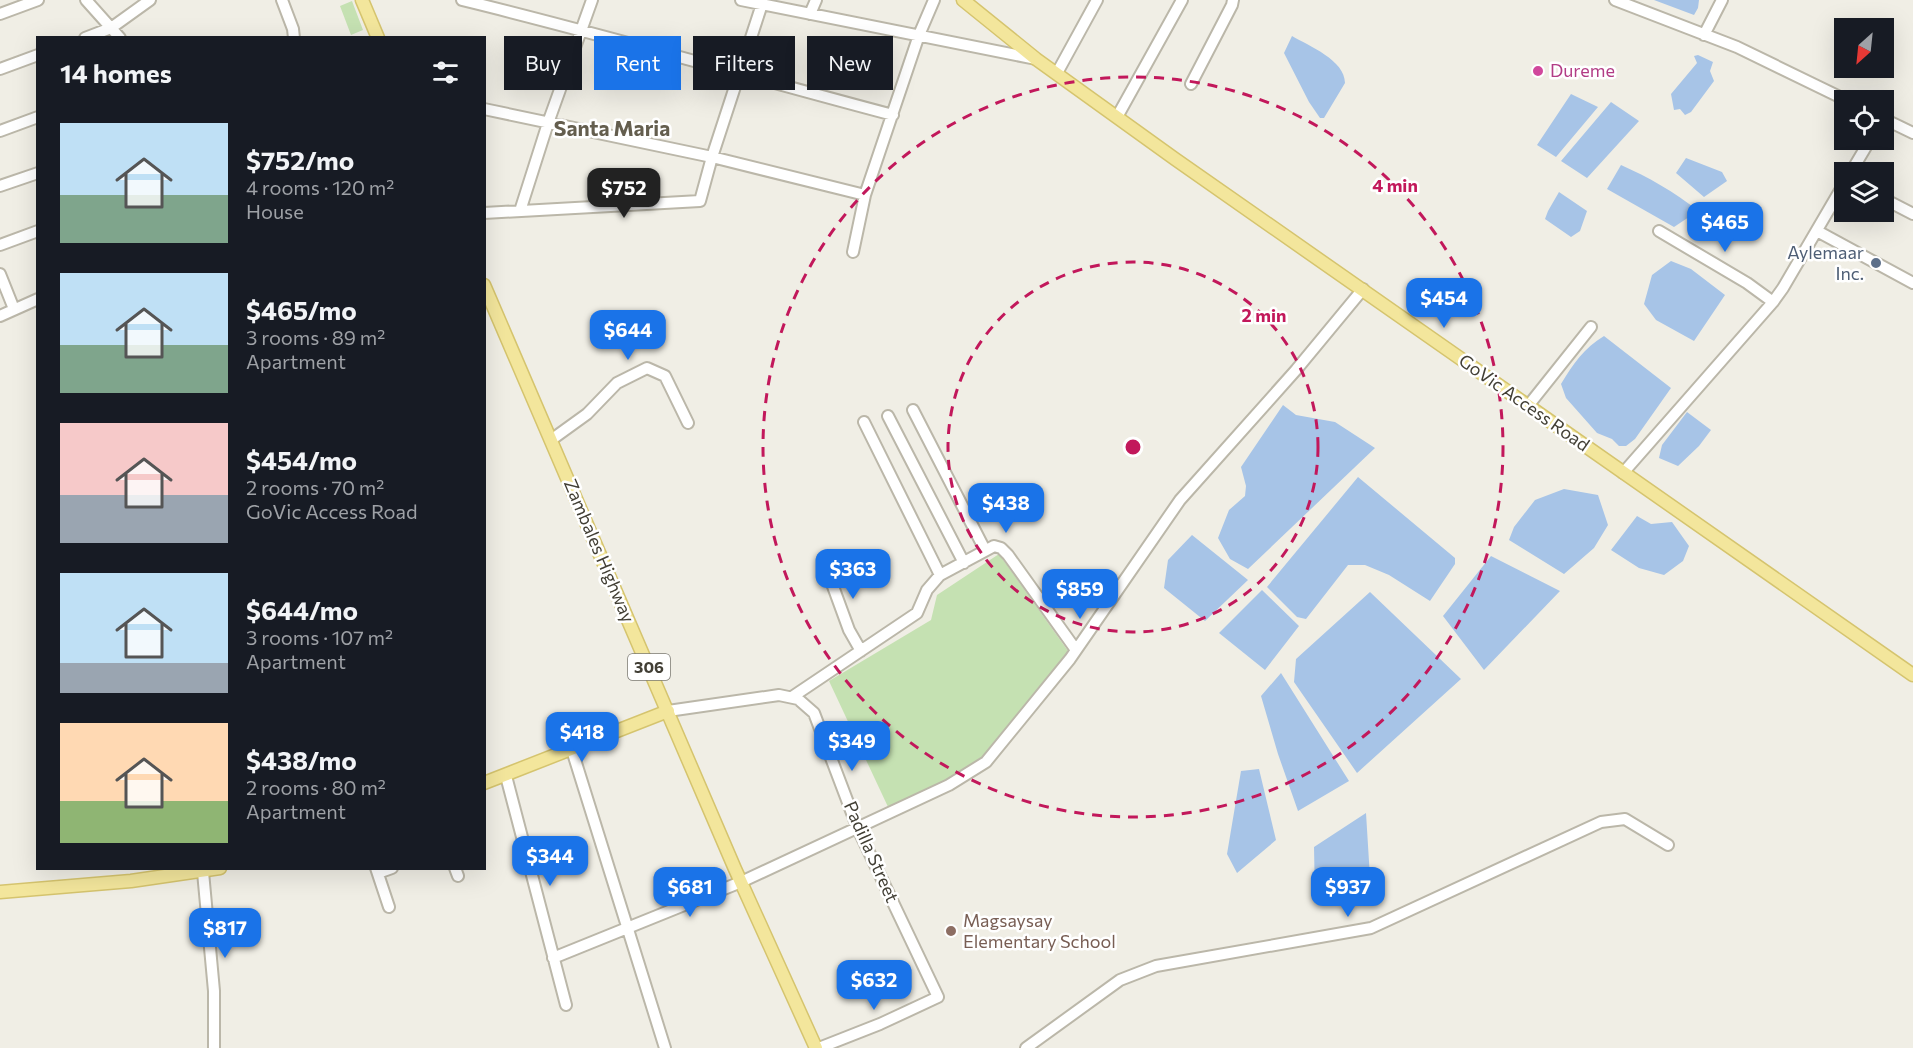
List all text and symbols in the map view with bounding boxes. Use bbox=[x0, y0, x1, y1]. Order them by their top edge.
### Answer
north arrow bbox=[1834, 18, 1894, 78]
map controls bbox=[1834, 18, 1894, 222]
chip: Buy bbox=[504, 36, 582, 90]
chip: Rent bbox=[594, 36, 681, 90]
chip: Filters bbox=[693, 36, 795, 90]
chip: New bbox=[807, 36, 893, 90]
icon: filters bbox=[429, 56, 462, 89]
text: 14 homes bbox=[60, 57, 172, 88]
place label: Dureme bbox=[1550, 59, 1615, 81]
marker: Dureme bbox=[1531, 64, 1545, 78]
button: locate bbox=[1834, 90, 1894, 150]
district label: Santa Maria bbox=[554, 115, 670, 140]
text: $752/mo bbox=[246, 144, 354, 175]
icon: home bbox=[108, 147, 180, 219]
button: layers bbox=[1834, 162, 1894, 222]
pin: $752 bbox=[588, 168, 660, 219]
text: 4 min bbox=[1372, 174, 1418, 196]
text: 4 rooms · 120 m² bbox=[246, 175, 394, 199]
text: $752 bbox=[601, 175, 647, 199]
text: House bbox=[246, 199, 304, 223]
pin: $465 bbox=[1689, 202, 1761, 253]
text: $465 bbox=[1701, 209, 1749, 233]
place label: Aylemaar Inc. bbox=[1787, 241, 1864, 284]
marker: Aylemaar Inc. bbox=[1869, 256, 1883, 270]
pin: $454 bbox=[1408, 278, 1480, 329]
text: $454 bbox=[1420, 285, 1468, 309]
text: $465/mo bbox=[246, 294, 357, 325]
icon: home bbox=[108, 297, 180, 369]
text: 2 min bbox=[1242, 304, 1286, 326]
pin: $644 bbox=[592, 310, 664, 361]
text: $644 bbox=[604, 317, 652, 341]
text: 3 rooms · 89 m² bbox=[246, 325, 385, 349]
text: Apartment bbox=[246, 349, 346, 373]
street label: GoVic Access Road bbox=[1455, 349, 1594, 455]
centre of rings bbox=[1123, 437, 1143, 457]
text: $454/mo bbox=[246, 444, 357, 475]
icon: home bbox=[108, 447, 180, 519]
text: 2 rooms · 70 m² bbox=[246, 475, 384, 499]
street label: Zambales Highway bbox=[560, 476, 640, 626]
pin: $438 bbox=[970, 483, 1042, 534]
text: $438 bbox=[982, 490, 1030, 514]
text: GoVic Access Road bbox=[246, 499, 418, 523]
pin: $363 bbox=[817, 549, 889, 600]
text: $363 bbox=[829, 556, 877, 580]
pin: $859 bbox=[1044, 569, 1116, 620]
text: $859 bbox=[1056, 576, 1104, 600]
text: $644/mo bbox=[246, 594, 358, 625]
icon: home bbox=[108, 597, 180, 669]
text: 3 rooms · 107 m² bbox=[246, 625, 393, 649]
text: Apartment bbox=[246, 649, 346, 673]
road number: 306 bbox=[628, 654, 670, 680]
pin: $418 bbox=[546, 712, 618, 763]
text: $418 bbox=[560, 719, 604, 743]
pin: $349 bbox=[816, 721, 888, 772]
text: $349 bbox=[828, 728, 876, 752]
text: $438/mo bbox=[246, 744, 357, 775]
icon: home bbox=[108, 747, 180, 819]
text: 2 rooms · 80 m² bbox=[246, 775, 386, 799]
street label: Padilla Street bbox=[840, 798, 904, 906]
text: Apartment bbox=[246, 799, 346, 823]
pin: $344 bbox=[514, 836, 586, 887]
text: $344 bbox=[526, 843, 574, 867]
pin: $681 bbox=[654, 867, 726, 918]
pin: $937 bbox=[1312, 867, 1384, 918]
text: $681 bbox=[667, 874, 713, 898]
text: $937 bbox=[1325, 874, 1371, 898]
pin: $817 bbox=[189, 908, 261, 959]
place label: Magsaysay Elementary School bbox=[963, 909, 1116, 952]
text: $817 bbox=[203, 915, 247, 939]
marker: Magsaysay Elementary School bbox=[944, 924, 958, 938]
pin: $632 bbox=[838, 960, 910, 1011]
text: $632 bbox=[851, 967, 897, 991]

